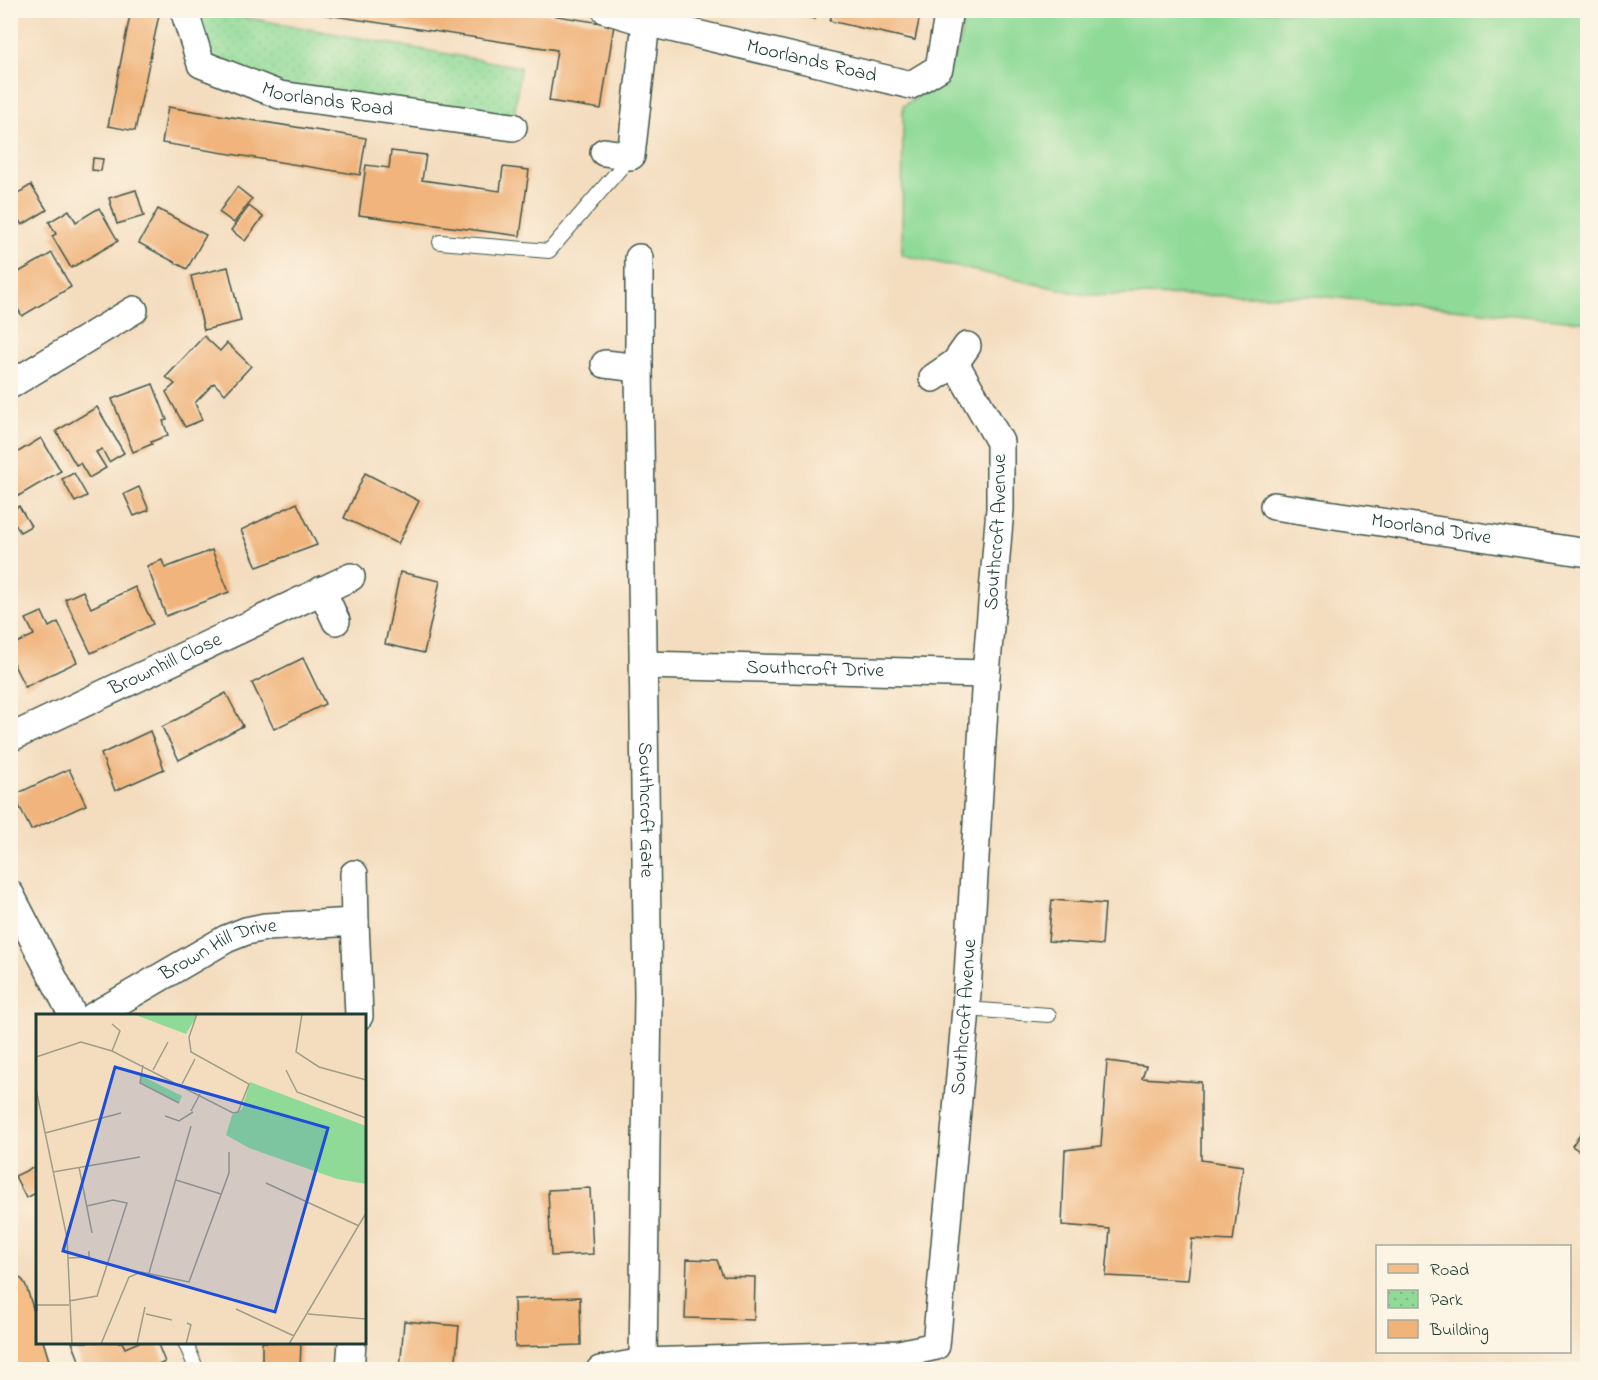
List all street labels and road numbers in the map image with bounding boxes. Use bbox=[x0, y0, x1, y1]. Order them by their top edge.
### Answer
street label: Moorlands Road bbox=[743, 32, 880, 91]
street label: Moorlands Road bbox=[257, 75, 395, 125]
street label: Southcroft Avenue bbox=[977, 454, 1015, 611]
street label: Moorland Drive bbox=[1369, 506, 1493, 553]
street label: Brownhill Close bbox=[103, 625, 227, 704]
street label: Southcroft Drive bbox=[745, 653, 885, 686]
street label: Southcroft Gate bbox=[630, 742, 661, 878]
street label: Brown Hill Drive bbox=[154, 912, 277, 989]
street label: Southcroft Avenue bbox=[944, 938, 985, 1096]

